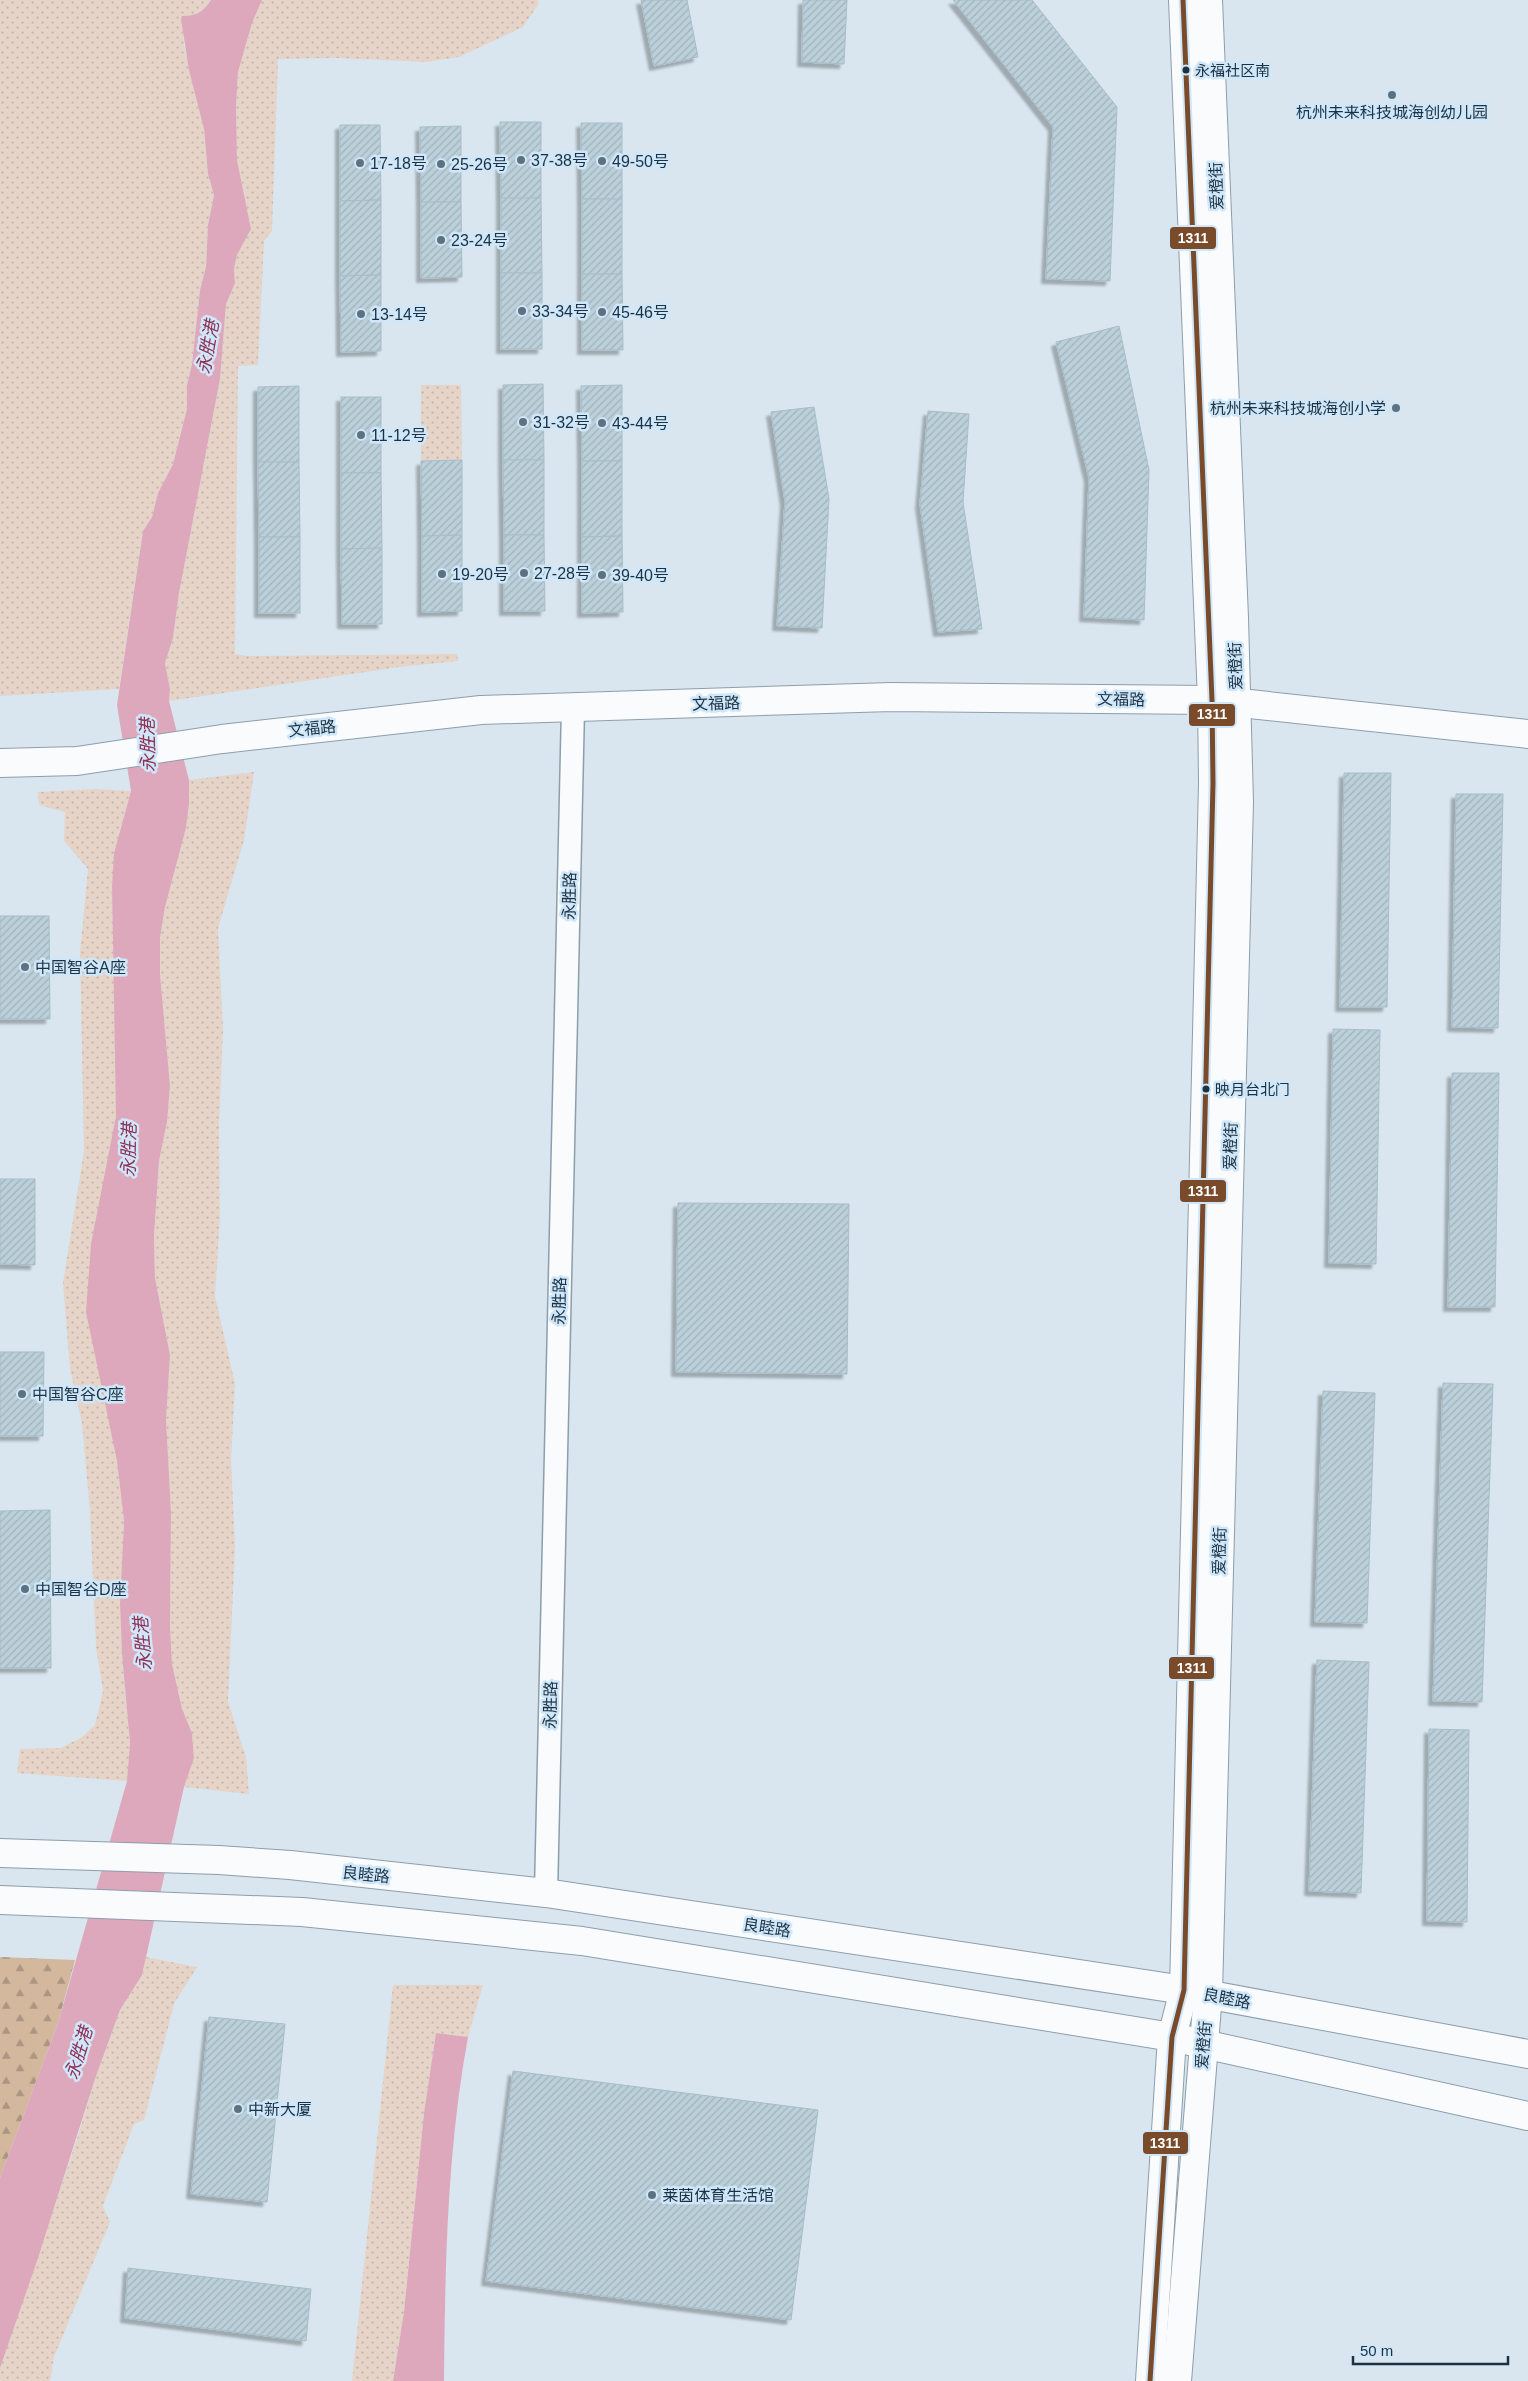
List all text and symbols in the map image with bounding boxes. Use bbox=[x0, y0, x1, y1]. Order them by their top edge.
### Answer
place label: 永福社区南 bbox=[1195, 62, 1270, 79]
marker: 永福社区南 bbox=[1181, 65, 1191, 75]
marker: 杭州未来科技城海创幼儿园 bbox=[1386, 89, 1398, 101]
place label: 杭州未来科技城海创幼儿园 bbox=[1296, 104, 1488, 121]
place label: 37-38号 bbox=[531, 152, 588, 169]
place label: 49-50号 bbox=[612, 153, 669, 170]
marker: 37-38号 bbox=[515, 154, 527, 166]
place label: 17-18号 bbox=[370, 155, 427, 172]
marker: 49-50号 bbox=[596, 155, 608, 167]
place label: 25-26号 bbox=[451, 156, 508, 173]
marker: 17-18号 bbox=[354, 157, 366, 169]
marker: 25-26号 bbox=[435, 158, 447, 170]
street label: 爱橙街 bbox=[1207, 162, 1226, 210]
line badge: 1311 bbox=[1169, 226, 1217, 250]
text: 1311 bbox=[1178, 230, 1208, 246]
place label: 23-24号 bbox=[451, 232, 508, 249]
marker: 23-24号 bbox=[435, 234, 447, 246]
place label: 33-34号 bbox=[532, 303, 589, 320]
place label: 45-46号 bbox=[612, 304, 669, 321]
marker: 33-34号 bbox=[516, 305, 528, 317]
place label: 13-14号 bbox=[371, 306, 428, 323]
marker: 45-46号 bbox=[596, 306, 608, 318]
marker: 13-14号 bbox=[355, 308, 367, 320]
water label: 永胜港 bbox=[193, 316, 223, 375]
place label: 杭州未来科技城海创小学 bbox=[1210, 400, 1386, 417]
marker: 杭州未来科技城海创小学 bbox=[1390, 402, 1402, 414]
place label: 31-32号 bbox=[533, 414, 590, 431]
place label: 43-44号 bbox=[612, 415, 669, 432]
marker: 31-32号 bbox=[517, 416, 529, 428]
marker: 43-44号 bbox=[596, 417, 608, 429]
place label: 11-12号 bbox=[371, 427, 427, 444]
marker: 11-12号 bbox=[355, 429, 367, 441]
place label: 27-28号 bbox=[534, 565, 591, 582]
place label: 19-20号 bbox=[452, 566, 509, 583]
marker: 27-28号 bbox=[518, 567, 530, 579]
place label: 39-40号 bbox=[612, 567, 669, 584]
marker: 19-20号 bbox=[436, 568, 448, 580]
marker: 39-40号 bbox=[596, 569, 608, 581]
street label: 爱橙街 bbox=[1226, 642, 1245, 690]
street label: 文福路 bbox=[1097, 691, 1145, 708]
street label: 文福路 bbox=[692, 694, 740, 713]
line badge: 1311 bbox=[1188, 703, 1236, 727]
text: 1311 bbox=[1197, 706, 1227, 722]
water label: 永胜港 bbox=[137, 715, 158, 772]
street label: 文福路 bbox=[287, 718, 337, 739]
street label: 永胜路 bbox=[561, 872, 578, 920]
place label: 中国智谷A座 bbox=[35, 959, 126, 976]
marker: 中国智谷A座 bbox=[19, 961, 31, 973]
place label: 映月台北门 bbox=[1215, 1081, 1290, 1098]
marker: 映月台北门 bbox=[1201, 1084, 1211, 1094]
water label: 永胜港 bbox=[119, 1120, 140, 1177]
street label: 爱橙街 bbox=[1221, 1122, 1240, 1170]
line badge: 1311 bbox=[1179, 1179, 1227, 1203]
text: 1311 bbox=[1188, 1183, 1218, 1199]
street label: 永胜路 bbox=[551, 1277, 568, 1325]
place label: 中国智谷C座 bbox=[32, 1386, 124, 1403]
marker: 中国智谷C座 bbox=[16, 1388, 28, 1400]
street label: 爱橙街 bbox=[1211, 1527, 1228, 1575]
place label: 中国智谷D座 bbox=[35, 1581, 127, 1598]
marker: 中国智谷D座 bbox=[19, 1583, 31, 1595]
water label: 永胜港 bbox=[130, 1613, 155, 1672]
line badge: 1311 bbox=[1168, 1656, 1215, 1680]
text: 1311 bbox=[1177, 1660, 1207, 1676]
street label: 永胜路 bbox=[542, 1681, 559, 1729]
street label: 良睦路 bbox=[341, 1864, 391, 1885]
street label: 良睦路 bbox=[742, 1915, 792, 1940]
street label: 良睦路 bbox=[1202, 1986, 1252, 2011]
street label: 爱橙街 bbox=[1193, 2020, 1214, 2070]
water label: 永胜港 bbox=[62, 2021, 97, 2082]
place label: 中新大厦 bbox=[248, 2101, 312, 2118]
marker: 中新大厦 bbox=[232, 2103, 244, 2115]
line badge: 1311 bbox=[1142, 2131, 1189, 2155]
text: 1311 bbox=[1150, 2135, 1180, 2151]
place label: 莱茵体育生活馆 bbox=[662, 2187, 774, 2204]
marker: 莱茵体育生活馆 bbox=[646, 2189, 658, 2201]
scale bar bbox=[1353, 2334, 1508, 2366]
text: 50 m bbox=[1360, 2342, 1393, 2359]

